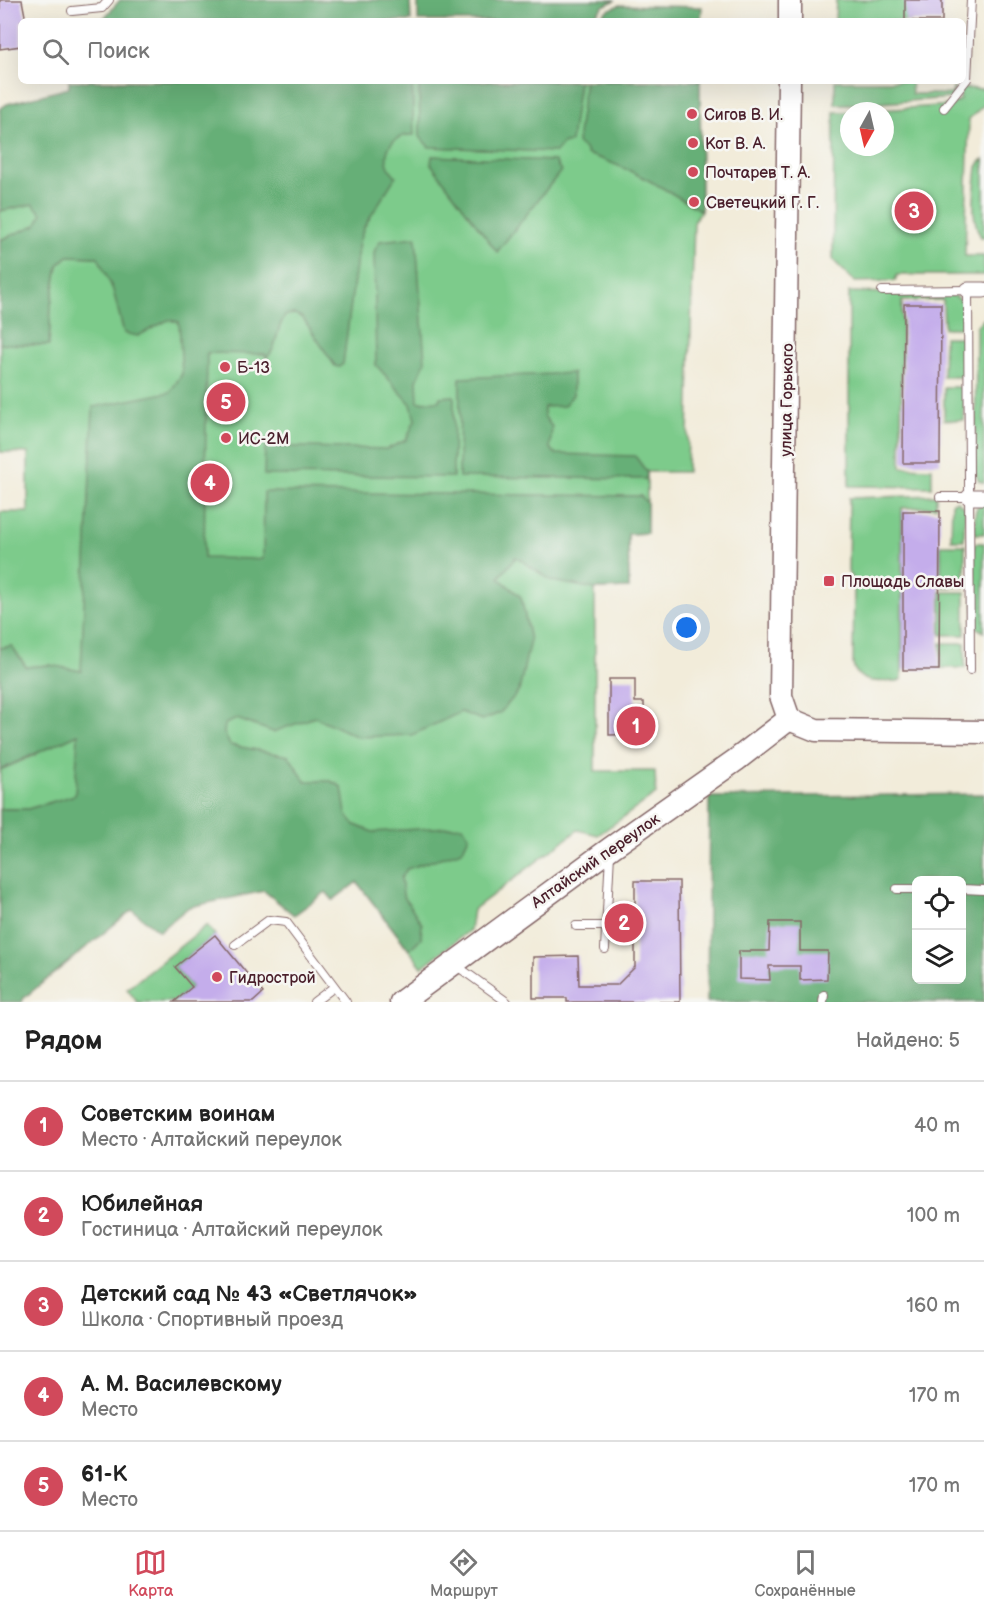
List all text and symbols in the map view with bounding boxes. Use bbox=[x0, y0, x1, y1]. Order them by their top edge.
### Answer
search box bbox=[18, 18, 966, 84]
icon: search bbox=[39, 35, 72, 68]
text: Поиск bbox=[87, 38, 150, 65]
north arrow bbox=[840, 102, 894, 156]
place label: Сигов В. И. bbox=[704, 106, 783, 125]
marker: Сигов В. И. bbox=[685, 107, 699, 121]
place label: Кот В. А. bbox=[705, 135, 766, 154]
marker: Кот В. А. bbox=[686, 136, 700, 150]
place label: Почтарев Т. А. bbox=[705, 164, 810, 183]
marker: Почтарев Т. А. bbox=[686, 165, 700, 179]
pin: 3 bbox=[894, 188, 934, 234]
place label: Светецкий Г. Г. bbox=[706, 194, 819, 213]
marker: Светецкий Г. Г. bbox=[687, 195, 701, 209]
street label: улица Горького bbox=[777, 343, 798, 457]
place label: Б-13 bbox=[237, 359, 270, 378]
marker: Б-13 bbox=[218, 360, 232, 374]
pin: 5 bbox=[206, 380, 246, 424]
place label: ИС-2М bbox=[238, 430, 289, 449]
marker: ИС-2М bbox=[219, 431, 233, 445]
pin: 4 bbox=[190, 460, 230, 506]
place label: Площадь Славы bbox=[841, 573, 964, 592]
marker: Площадь Славы bbox=[822, 574, 836, 588]
your location bbox=[672, 613, 701, 642]
pin: 1 bbox=[616, 704, 656, 748]
street label: Алтайский переулок bbox=[527, 809, 664, 913]
map controls bbox=[912, 876, 966, 984]
button: locate bbox=[912, 876, 966, 930]
pin: 2 bbox=[604, 900, 644, 946]
button: layers bbox=[912, 930, 966, 984]
place label: Гидрострой bbox=[229, 969, 316, 988]
marker: Гидрострой bbox=[210, 970, 224, 984]
text: Рядом bbox=[24, 1026, 102, 1057]
text: Найдено: 5 bbox=[856, 1029, 960, 1053]
text: Советским воинам bbox=[81, 1101, 275, 1128]
text: 1 bbox=[39, 1114, 48, 1138]
text: 40 m bbox=[914, 1114, 960, 1138]
text: Место · Алтайский переулок bbox=[81, 1128, 342, 1152]
text: Юбилейная bbox=[81, 1191, 203, 1218]
text: 2 bbox=[38, 1204, 49, 1228]
text: 100 m bbox=[907, 1204, 960, 1228]
text: Гостиница · Алтайский переулок bbox=[81, 1218, 383, 1242]
text: Детский сад № 43 «Светлячок» bbox=[81, 1281, 418, 1308]
text: 3 bbox=[38, 1294, 49, 1318]
text: 160 m bbox=[906, 1294, 960, 1318]
text: Школа · Спортивный проезд bbox=[81, 1308, 343, 1332]
text: А. М. Василевскому bbox=[81, 1371, 282, 1398]
text: 4 bbox=[38, 1384, 49, 1408]
text: 170 m bbox=[909, 1384, 960, 1408]
text: Место bbox=[81, 1398, 138, 1422]
text: 61-К bbox=[81, 1461, 127, 1488]
text: 5 bbox=[38, 1474, 49, 1498]
text: 170 m bbox=[909, 1474, 960, 1498]
text: Место bbox=[81, 1488, 138, 1512]
tab: Карта bbox=[128, 1546, 173, 1601]
tab: Маршрут bbox=[430, 1546, 498, 1601]
tab: Сохранённые bbox=[755, 1546, 856, 1601]

